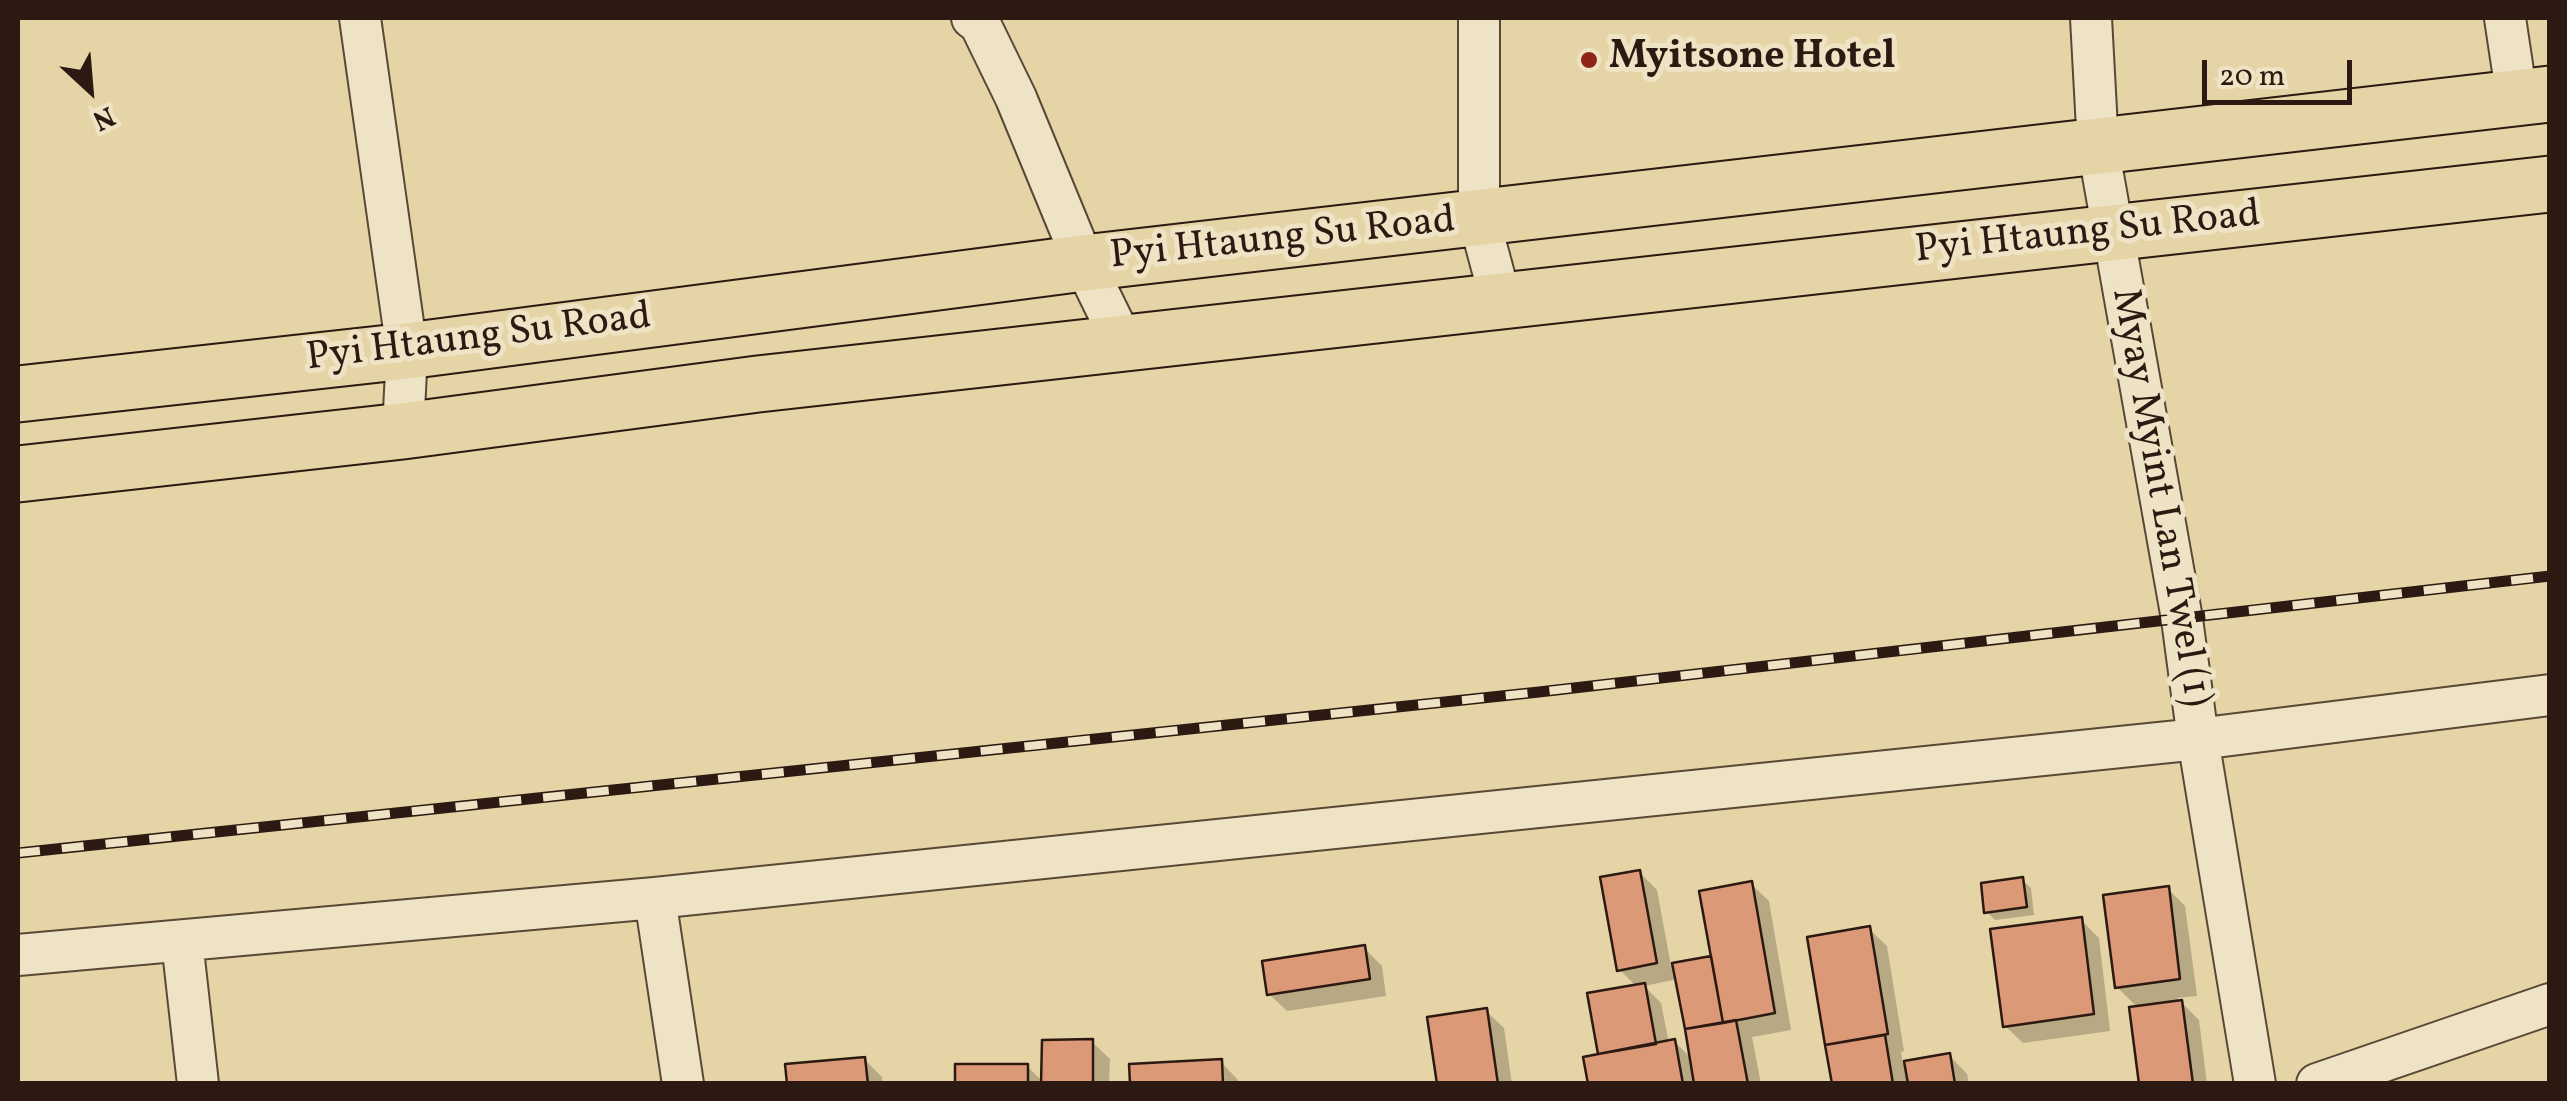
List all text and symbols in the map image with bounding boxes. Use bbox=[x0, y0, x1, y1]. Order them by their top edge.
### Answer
place label: Myitsone Hotel bbox=[1609, 36, 1896, 84]
north arrow bbox=[40, 40, 140, 140]
scale bar bbox=[2207, 40, 2357, 102]
marker: Myitsone Hotel bbox=[1578, 49, 1600, 71]
text: 20 m bbox=[2219, 56, 2285, 98]
text: N bbox=[86, 95, 121, 139]
street label: Pyi Htaung Su Road bbox=[1913, 193, 2263, 277]
street label: Pyi Htaung Su Road bbox=[1108, 199, 1458, 283]
street label: Myay Myint Lan Twel (1) bbox=[2098, 285, 2218, 711]
street label: Pyi Htaung Su Road bbox=[304, 295, 654, 385]

